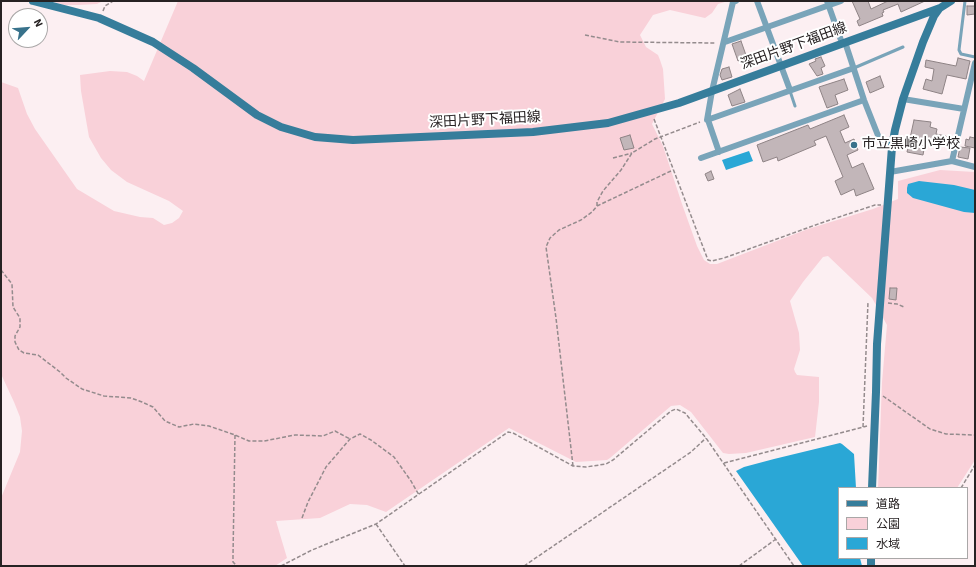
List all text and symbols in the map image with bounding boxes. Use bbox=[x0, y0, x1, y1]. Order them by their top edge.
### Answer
north arrow bbox=[8, 8, 48, 48]
text: N bbox=[30, 16, 47, 30]
street label: 深田片野下福田線 bbox=[739, 20, 849, 74]
street label: 深田片野下福田線 bbox=[429, 110, 541, 132]
place label: 市立黒崎小学校 bbox=[862, 137, 960, 153]
marker: 市立黒崎小学校 bbox=[849, 140, 859, 150]
legend bbox=[838, 487, 968, 559]
text: 道路 bbox=[876, 496, 900, 513]
text: 公園 bbox=[876, 516, 900, 533]
text: 水域 bbox=[876, 536, 900, 553]

